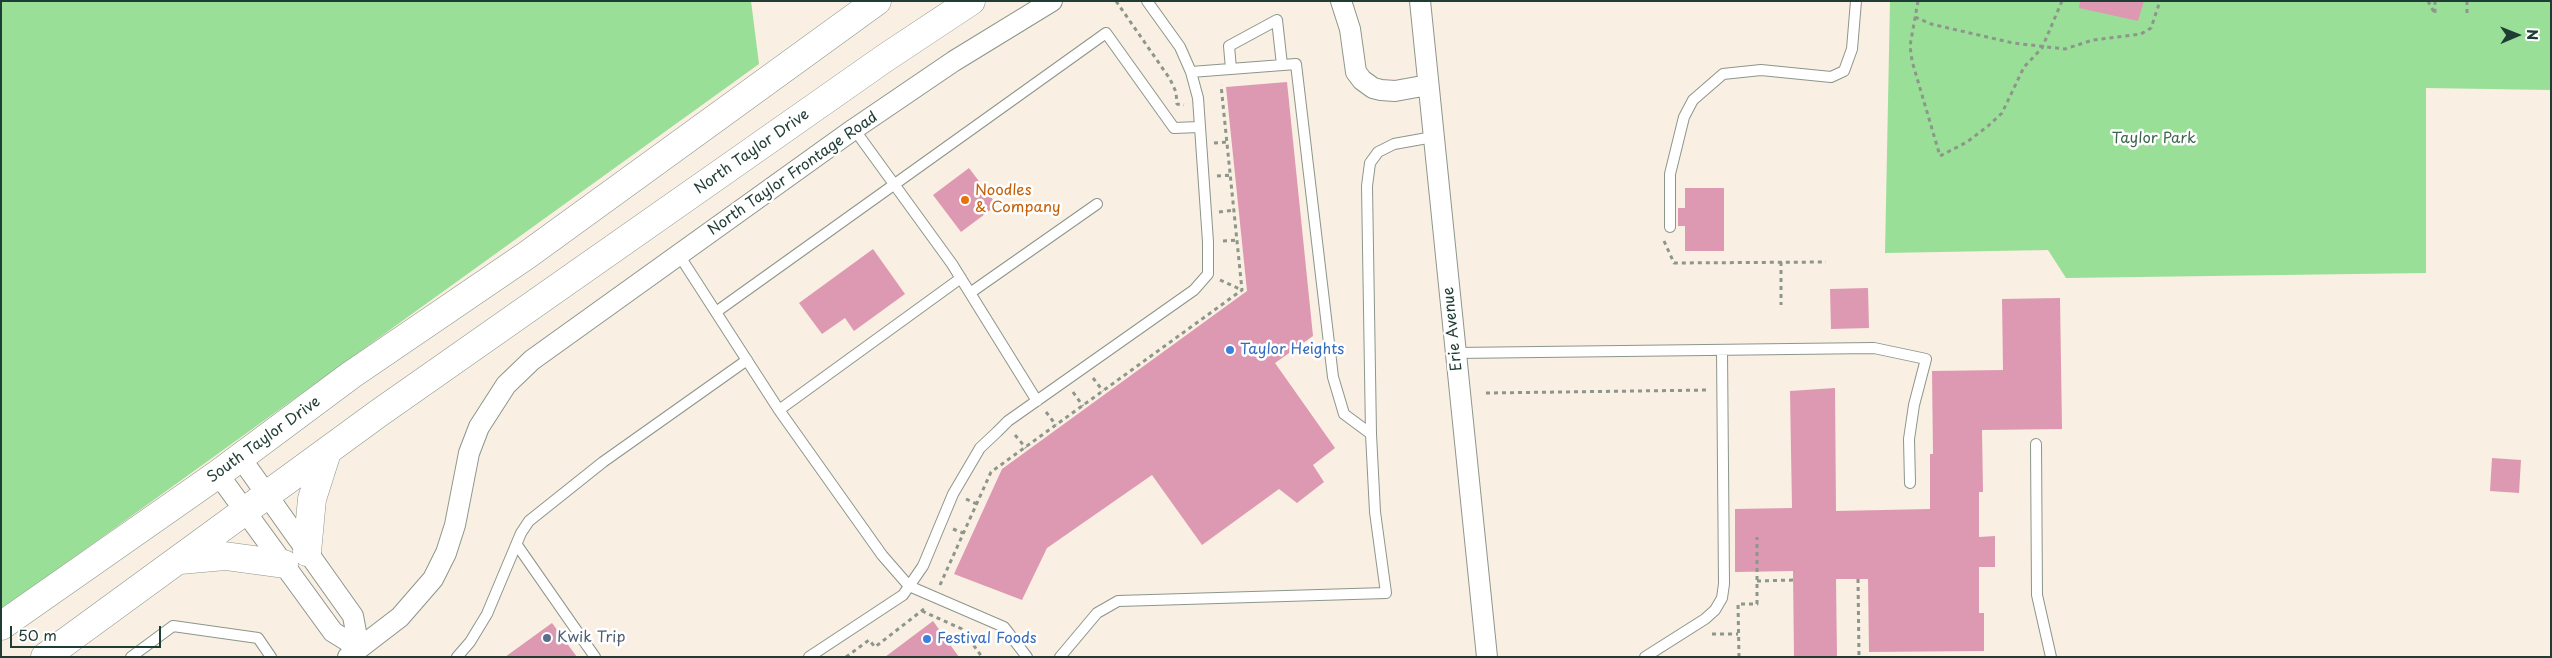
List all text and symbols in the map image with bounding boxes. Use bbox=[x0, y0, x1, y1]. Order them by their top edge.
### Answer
north arrow bbox=[2492, 10, 2542, 60]
text: N bbox=[2522, 29, 2543, 40]
street label: North Taylor Drive bbox=[691, 106, 813, 198]
street label: North Taylor Frontage Road bbox=[705, 108, 881, 240]
park label: Taylor Park bbox=[2112, 130, 2196, 148]
place label: Noodles & Company bbox=[975, 182, 1060, 217]
marker: Noodles & Company bbox=[959, 194, 971, 206]
street label: Erie Avenue bbox=[1440, 286, 1466, 372]
place label: Taylor Heights bbox=[1240, 341, 1344, 359]
marker: Taylor Heights bbox=[1224, 344, 1236, 356]
street label: South Taylor Drive bbox=[204, 393, 324, 487]
scale bar bbox=[12, 616, 164, 648]
text: 50 m bbox=[18, 623, 57, 646]
place label: Kwik Trip bbox=[557, 629, 626, 647]
place label: Festival Foods bbox=[937, 630, 1037, 648]
marker: Kwik Trip bbox=[541, 632, 553, 644]
marker: Festival Foods bbox=[921, 633, 933, 645]

